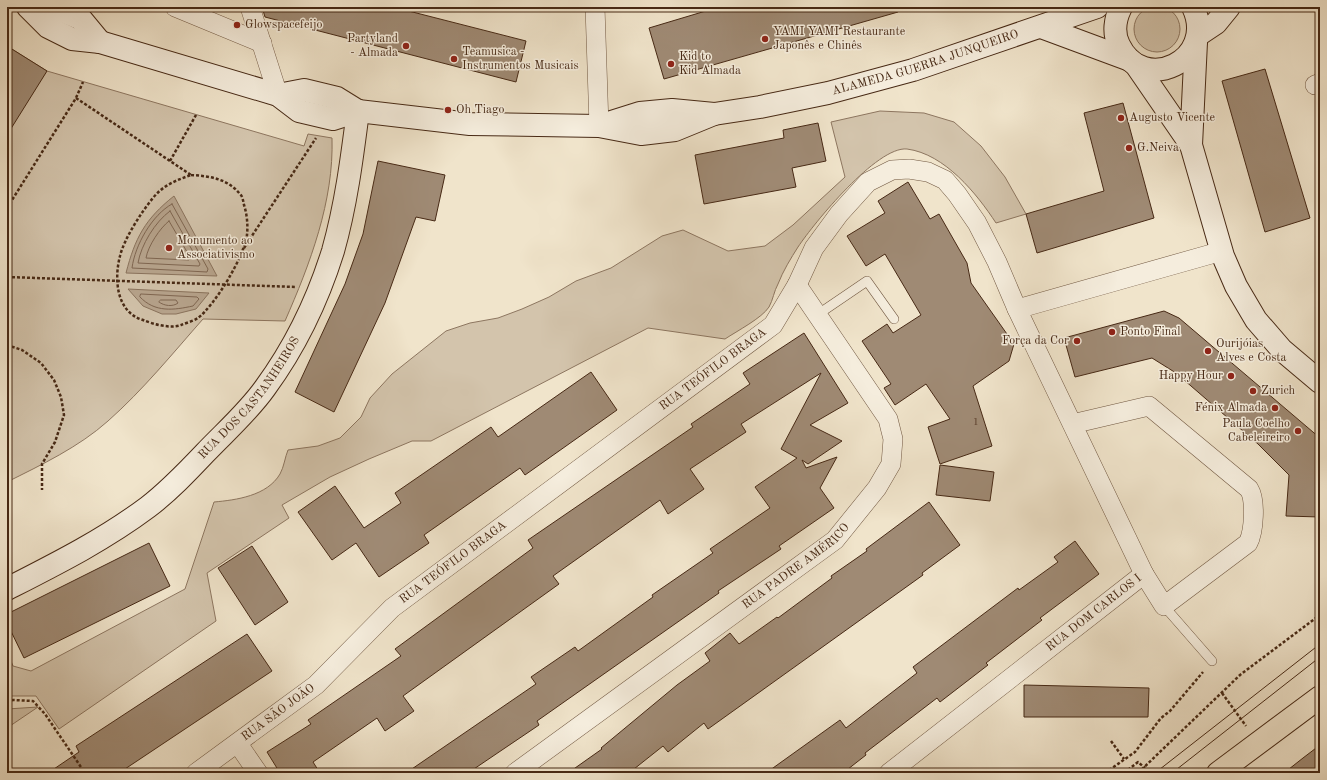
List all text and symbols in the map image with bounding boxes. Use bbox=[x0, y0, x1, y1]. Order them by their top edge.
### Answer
place label: Glowspacefeijo bbox=[245, 19, 323, 31]
marker: Glowspacefeijo bbox=[232, 20, 242, 30]
place label: YAMI YAMI Restaurante Japonês e Chinês bbox=[773, 26, 906, 52]
street label: ALAMEDA GUERRA JUNQUEIRO bbox=[831, 28, 1020, 98]
place label: Partyland - Almada bbox=[347, 33, 398, 59]
marker: YAMI YAMI Restaurante Japonês e Chinês bbox=[760, 34, 770, 44]
marker: Partyland - Almada bbox=[401, 41, 411, 51]
place label: Teamusica - Instrumentos Musicais bbox=[462, 46, 579, 72]
place label: Kid to Kid Almada bbox=[679, 51, 741, 77]
marker: Teamusica - Instrumentos Musicais bbox=[449, 54, 459, 64]
marker: Kid to Kid Almada bbox=[666, 59, 676, 69]
place label: Oh Tiago bbox=[456, 104, 505, 116]
marker: Oh Tiago bbox=[443, 105, 453, 115]
place label: Augusto Vicente bbox=[1129, 112, 1216, 124]
marker: Augusto Vicente bbox=[1116, 113, 1126, 123]
place label: G.Neiva bbox=[1137, 142, 1179, 154]
marker: G.Neiva bbox=[1124, 143, 1134, 153]
place label: Monumento ao Associativismo bbox=[177, 235, 255, 261]
marker: Monumento ao Associativismo bbox=[164, 243, 174, 253]
street label: RUA TEÓFILO BRAGA bbox=[657, 326, 769, 413]
place label: Ponto Final bbox=[1120, 326, 1180, 338]
marker: Ponto Final bbox=[1107, 327, 1117, 337]
street label: RUA DOS CASTANHEIROS bbox=[196, 335, 302, 462]
place label: Força da Cor bbox=[1002, 335, 1069, 347]
marker: Força da Cor bbox=[1072, 336, 1082, 346]
place label: Ourijóias Alves e Costa bbox=[1216, 338, 1287, 364]
marker: Ourijóias Alves e Costa bbox=[1203, 346, 1213, 356]
place label: Happy Hour bbox=[1159, 370, 1223, 382]
marker: Happy Hour bbox=[1226, 371, 1236, 381]
place label: Zurich bbox=[1261, 385, 1296, 397]
marker: Zurich bbox=[1248, 386, 1258, 396]
place label: Fénix Almada bbox=[1195, 402, 1267, 414]
marker: Fénix Almada bbox=[1270, 403, 1280, 413]
house number: 1 bbox=[973, 417, 979, 427]
place label: Paula Coelho Cabeleireiro bbox=[1222, 418, 1290, 444]
marker: Paula Coelho Cabeleireiro bbox=[1293, 426, 1303, 436]
street label: RUA TEÓFILO BRAGA bbox=[397, 519, 509, 606]
street label: RUA PADRE AMÉRICO bbox=[740, 521, 852, 611]
street label: RUA DOM CARLOS I bbox=[1044, 572, 1144, 654]
street label: RUA SÃO JOÃO bbox=[239, 682, 317, 743]

